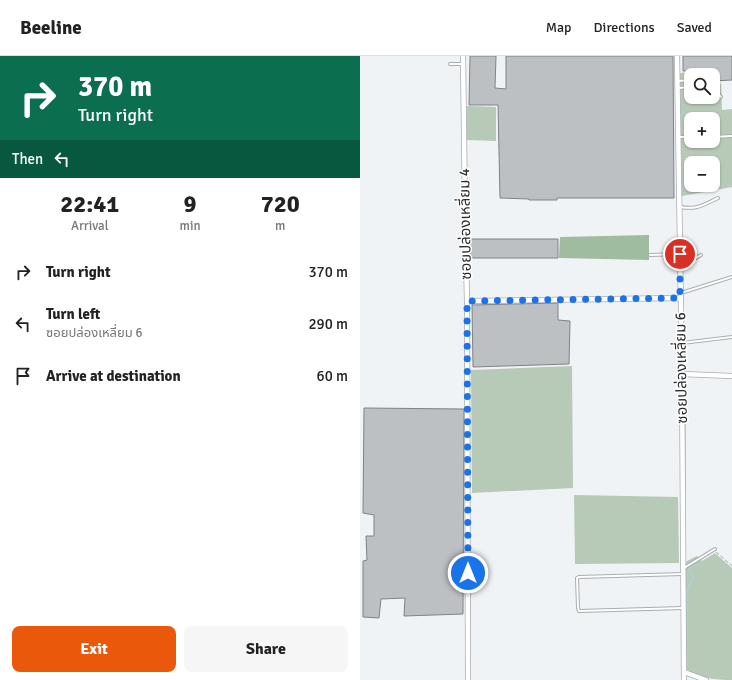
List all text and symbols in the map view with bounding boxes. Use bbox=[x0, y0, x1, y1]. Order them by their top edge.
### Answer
text: Beeline bbox=[20, 16, 82, 40]
text: Map bbox=[546, 19, 572, 36]
text: Directions bbox=[594, 19, 655, 36]
text: Saved bbox=[677, 19, 712, 36]
map controls bbox=[684, 68, 720, 192]
button: search bbox=[684, 68, 720, 104]
text: 370 m bbox=[78, 70, 152, 104]
icon: right bbox=[12, 72, 64, 124]
text: Turn right bbox=[78, 104, 153, 126]
button: + bbox=[684, 112, 720, 148]
icon: left bbox=[51, 148, 73, 170]
text: Then bbox=[12, 150, 43, 168]
button: − bbox=[684, 156, 720, 192]
street label: ซอยปล่องเหลี่ยม 4 bbox=[453, 168, 475, 280]
text: 22:41 bbox=[60, 189, 119, 219]
text: 9 bbox=[184, 189, 196, 219]
text: 720 bbox=[261, 189, 300, 219]
text: Arrival bbox=[71, 218, 108, 234]
text: min bbox=[180, 218, 201, 234]
text: m bbox=[275, 218, 285, 234]
pin bbox=[663, 237, 697, 271]
icon: arrive bbox=[669, 243, 691, 265]
icon: right bbox=[12, 261, 34, 283]
text: Turn right bbox=[46, 263, 111, 281]
text: 370 m bbox=[308, 263, 348, 281]
text: Turn left bbox=[46, 305, 100, 323]
street label: ซอยปล่องเหลี่ยม 6 bbox=[669, 312, 691, 424]
icon: left bbox=[12, 313, 34, 335]
text: 290 m bbox=[308, 315, 348, 333]
text: ซอยปล่องเหลี่ยม 6 bbox=[46, 325, 143, 341]
icon: arrive bbox=[12, 365, 34, 387]
text: Arrive at destination bbox=[46, 367, 181, 385]
text: 60 m bbox=[317, 367, 348, 385]
position arrow bbox=[447, 552, 489, 594]
button: Exit bbox=[12, 626, 176, 672]
button: Share bbox=[184, 626, 348, 672]

